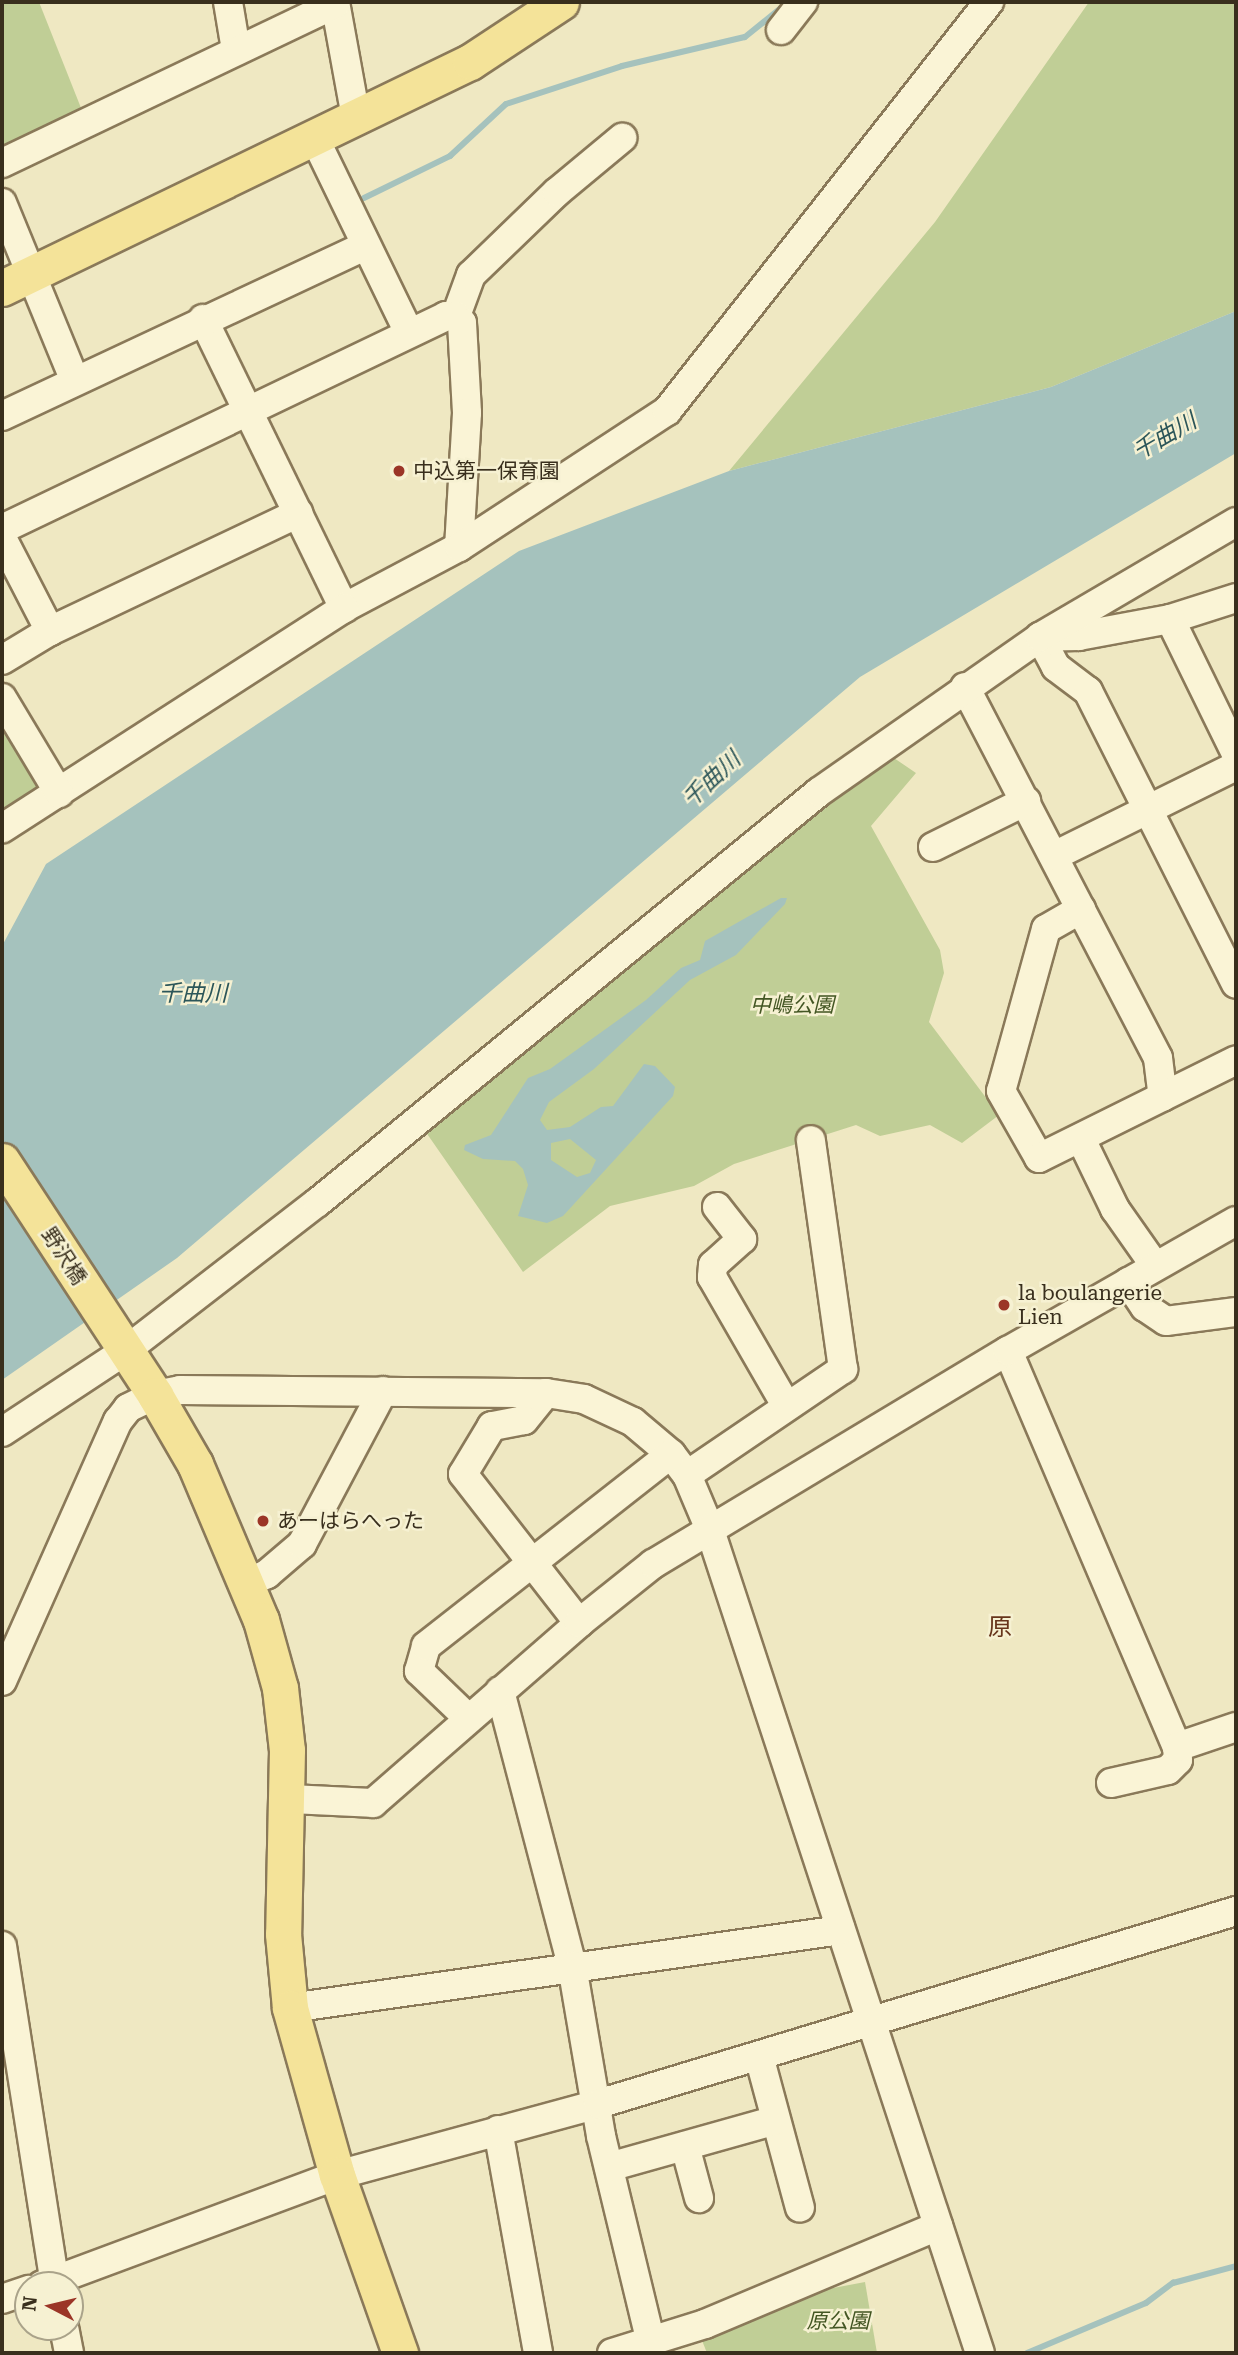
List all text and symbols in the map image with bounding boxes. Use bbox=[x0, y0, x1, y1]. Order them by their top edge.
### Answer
water label: 千曲川 bbox=[1128, 408, 1202, 466]
place label: 中込第一保育園 bbox=[413, 458, 560, 484]
marker: 中込第一保育園 bbox=[391, 463, 407, 479]
water label: 千曲川 bbox=[677, 746, 747, 814]
water label: 千曲川 bbox=[159, 980, 227, 1008]
park label: 中嶋公園 bbox=[750, 992, 834, 1018]
street label: 野沢橋 bbox=[36, 1223, 92, 1289]
place label: la boulangerie Lien bbox=[1018, 1280, 1162, 1330]
marker: la boulangerie Lien bbox=[996, 1297, 1012, 1313]
place label: あーはらへった bbox=[277, 1508, 424, 1534]
marker: あーはらへった bbox=[255, 1513, 271, 1529]
district label: 原 bbox=[988, 1614, 1012, 1642]
north arrow bbox=[14, 2271, 84, 2341]
text: N bbox=[17, 2295, 42, 2312]
park label: 原公園 bbox=[807, 2308, 869, 2334]

